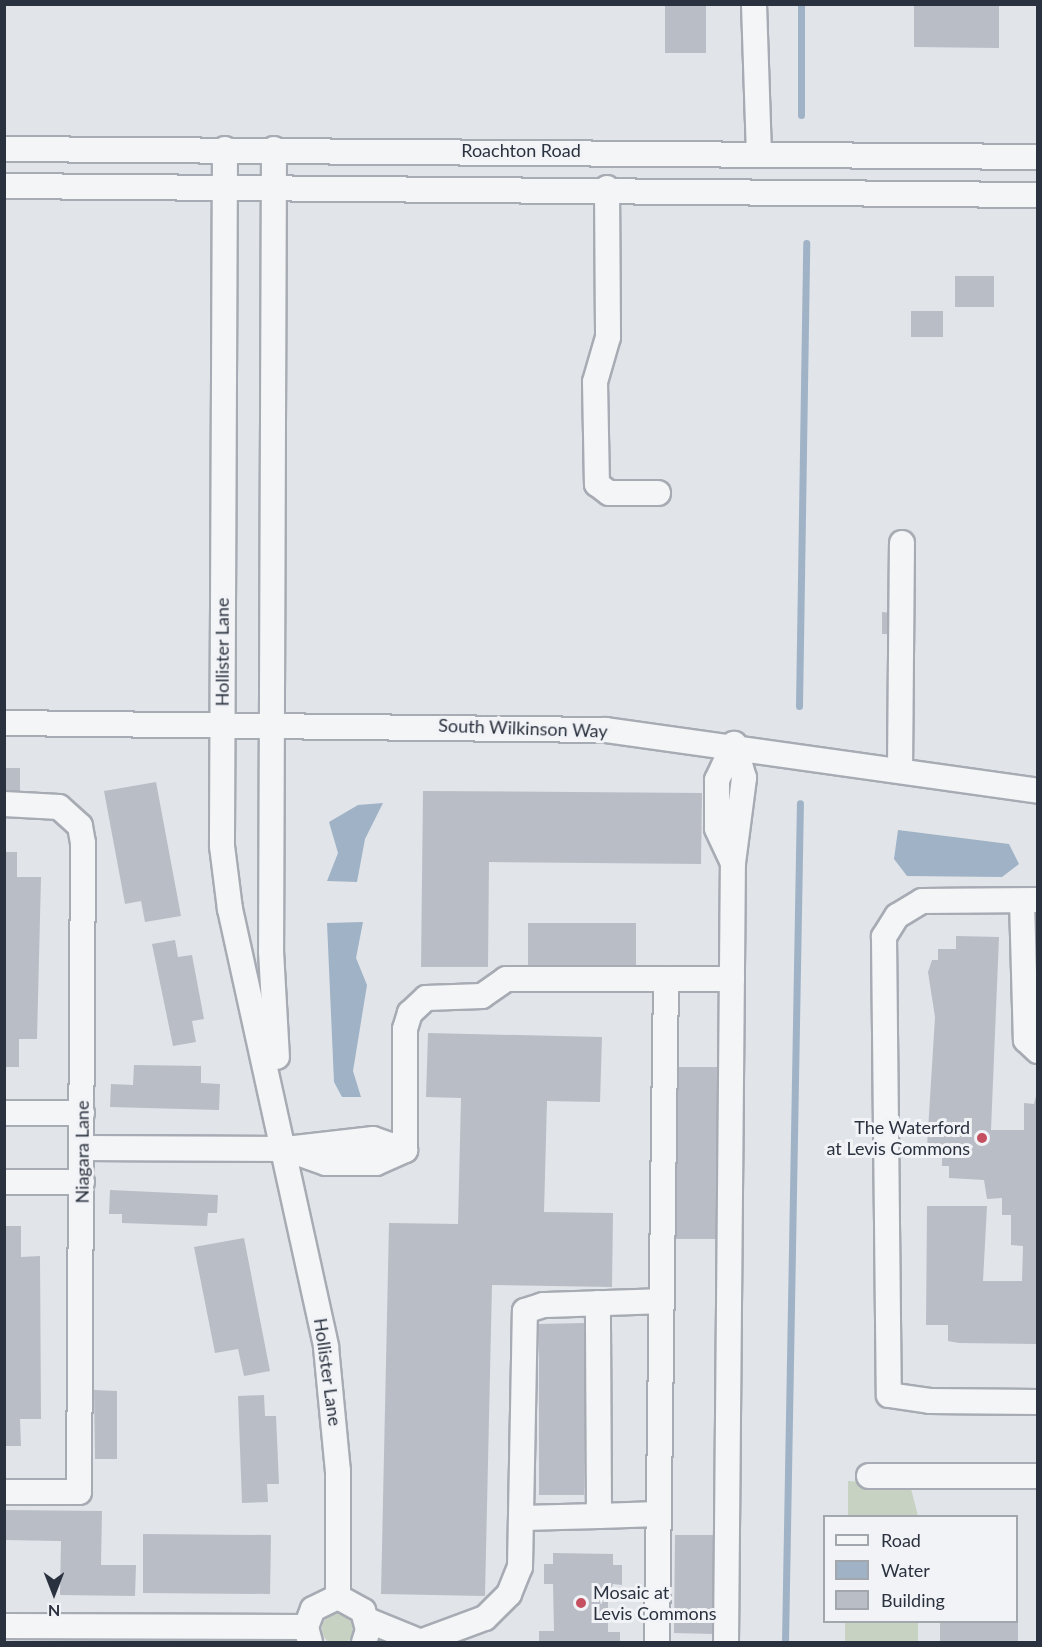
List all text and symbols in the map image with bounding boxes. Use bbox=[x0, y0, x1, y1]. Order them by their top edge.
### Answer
street label: Roachton Road bbox=[461, 139, 581, 161]
street label: Hollister Lane bbox=[211, 597, 233, 707]
street label: South Wilkinson Way bbox=[438, 714, 608, 742]
street label: Niagara Lane bbox=[71, 1101, 93, 1203]
place label: The Waterford at Levis Commons bbox=[827, 1117, 970, 1160]
marker: The Waterford at Levis Commons bbox=[975, 1131, 989, 1145]
street label: Hollister Lane bbox=[310, 1316, 346, 1428]
legend bbox=[823, 1515, 1018, 1623]
text: Road bbox=[881, 1529, 921, 1551]
text: Water bbox=[881, 1559, 930, 1581]
north arrow bbox=[24, 1563, 84, 1623]
place label: Mosaic at Levis Commons bbox=[593, 1582, 717, 1624]
text: Building bbox=[881, 1589, 945, 1611]
marker: Mosaic at Levis Commons bbox=[574, 1596, 588, 1610]
text: N bbox=[48, 1602, 60, 1621]

